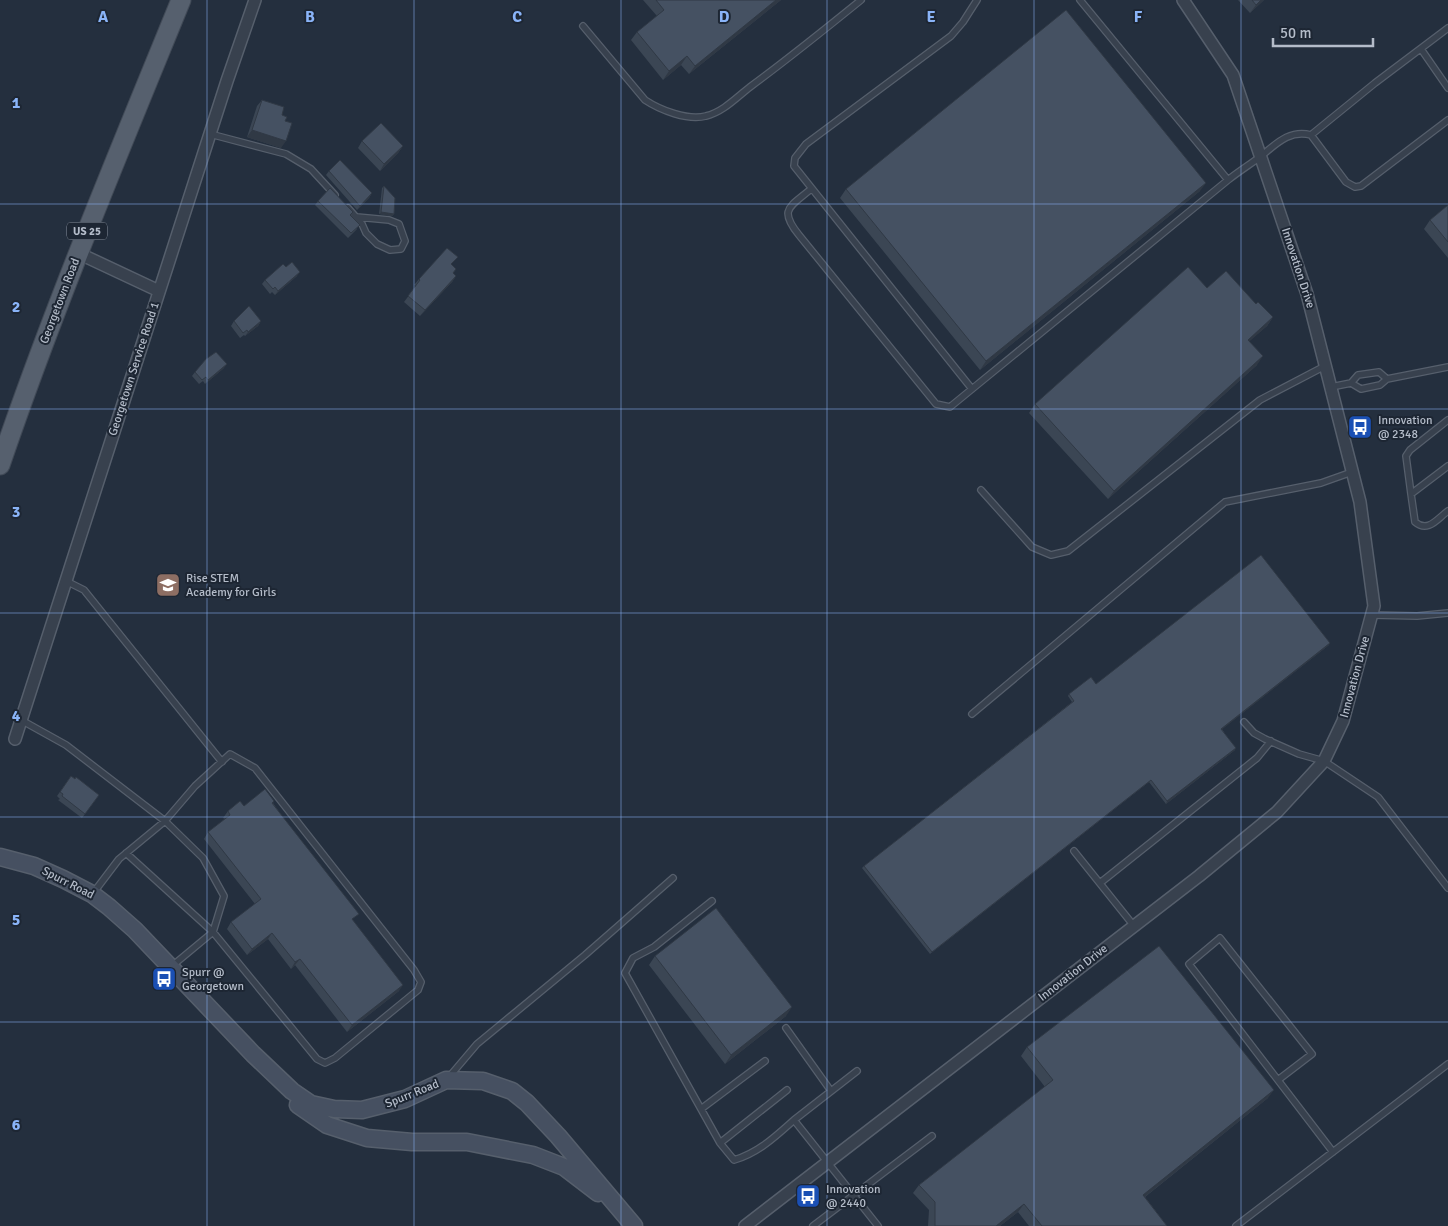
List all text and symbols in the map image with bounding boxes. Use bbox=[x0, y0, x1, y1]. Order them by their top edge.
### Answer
text: A bbox=[98, 7, 109, 27]
text: B bbox=[305, 7, 315, 27]
text: C bbox=[512, 7, 522, 27]
text: D bbox=[719, 7, 730, 27]
text: E bbox=[926, 7, 936, 27]
text: F bbox=[1134, 7, 1143, 27]
scale bar bbox=[1273, 15, 1373, 47]
text: 50 m bbox=[1280, 24, 1311, 42]
text: 1 bbox=[12, 93, 21, 113]
road number: US 25 bbox=[67, 222, 107, 240]
street label: Innovation Drive bbox=[1278, 226, 1318, 310]
street label: Georgetown Road bbox=[37, 256, 83, 346]
text: 2 bbox=[12, 297, 20, 317]
street label: Georgetown Service Road 1 bbox=[105, 300, 163, 438]
place label: Innovation @ 2348 bbox=[1378, 413, 1432, 442]
bus stop icon: Innovation @ 2348 bbox=[1347, 414, 1373, 440]
text: 3 bbox=[12, 502, 20, 522]
place label: Rise STEM Academy for Girls bbox=[186, 571, 276, 600]
school or university icon: Rise STEM Academy for Girls bbox=[155, 572, 181, 598]
street label: Innovation Drive bbox=[1337, 635, 1373, 719]
text: 4 bbox=[12, 706, 21, 726]
street label: Spurr Road bbox=[39, 863, 97, 903]
text: 5 bbox=[12, 910, 20, 930]
street label: Innovation Drive bbox=[1035, 941, 1111, 1005]
place label: Spurr @ Georgetown bbox=[182, 965, 244, 994]
bus stop icon: Spurr @ Georgetown bbox=[151, 966, 177, 992]
street label: Spurr Road bbox=[383, 1076, 441, 1112]
text: 6 bbox=[12, 1115, 21, 1135]
place label: Innovation @ 2440 bbox=[826, 1182, 880, 1211]
bus stop icon: Innovation @ 2440 bbox=[795, 1183, 821, 1209]

